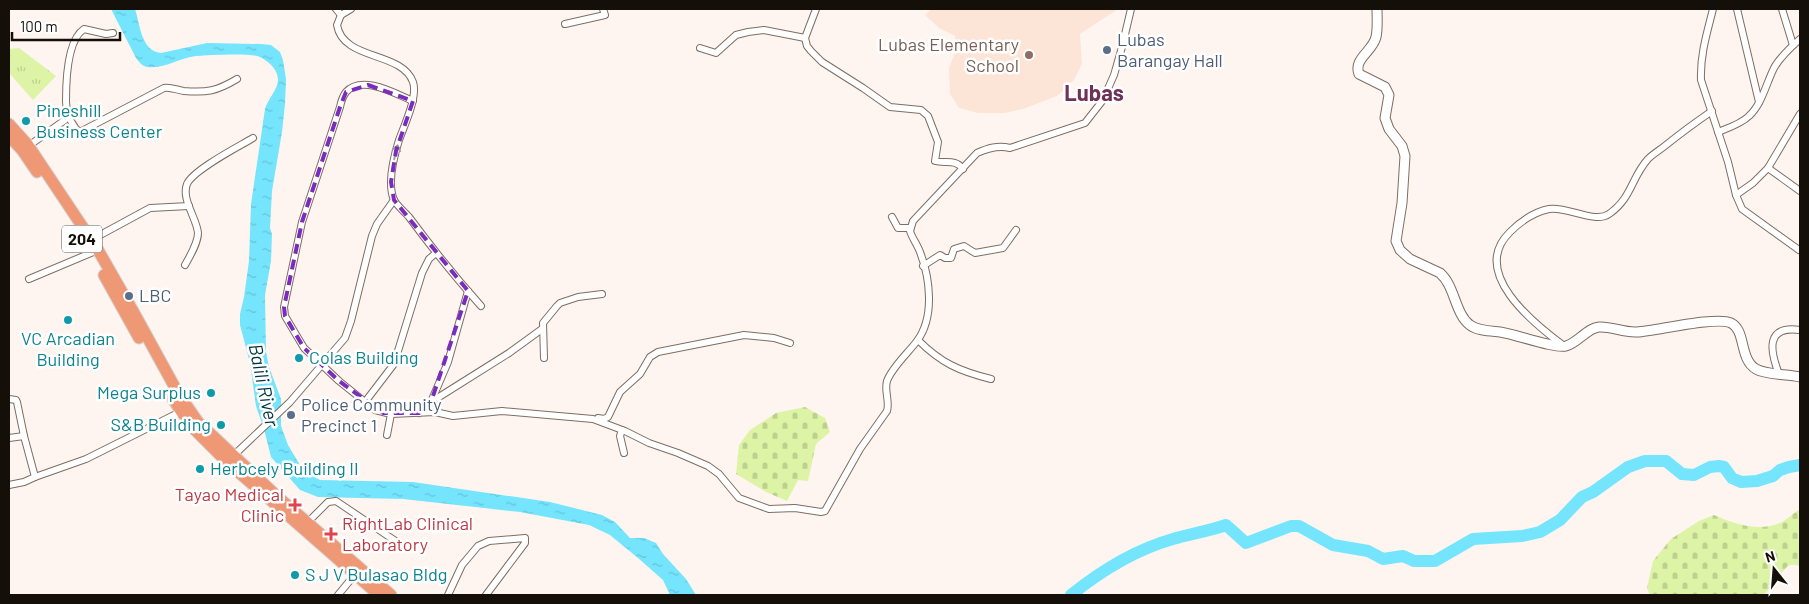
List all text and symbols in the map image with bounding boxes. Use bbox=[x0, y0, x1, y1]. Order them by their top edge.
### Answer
scale bar bbox=[12, 10, 120, 42]
text: 100 m bbox=[20, 17, 58, 35]
place label: Lubas Barangay Hall bbox=[1117, 28, 1223, 71]
place label: Lubas Elementary School bbox=[878, 33, 1019, 76]
marker: Lubas Barangay Hall bbox=[1101, 44, 1113, 56]
marker: Lubas Elementary School bbox=[1023, 49, 1035, 61]
district label: Lubas bbox=[1064, 79, 1124, 105]
place label: Pineshill Business Center bbox=[36, 99, 163, 142]
marker: Pineshill Business Center bbox=[20, 115, 32, 127]
one-way arrow bbox=[392, 145, 401, 161]
road number: 204 bbox=[62, 225, 102, 252]
place label: LBC bbox=[139, 284, 171, 306]
marker: LBC bbox=[123, 290, 135, 302]
marker: VC Arcadian Building bbox=[62, 314, 74, 326]
place label: VC Arcadian Building bbox=[21, 327, 115, 370]
water label: Balili River bbox=[245, 341, 285, 430]
place label: Colas Building bbox=[309, 346, 418, 368]
marker: Colas Building bbox=[293, 352, 305, 364]
place label: Mega Surplus bbox=[97, 381, 201, 403]
marker: Mega Surplus bbox=[205, 387, 217, 399]
place label: Police Community Precinct 1 bbox=[301, 393, 442, 436]
marker: Police Community Precinct 1 bbox=[285, 409, 297, 421]
place label: S&B Building bbox=[111, 413, 211, 435]
marker: S&B Building bbox=[215, 419, 227, 431]
place label: Herbcely Building II bbox=[210, 457, 359, 479]
marker: Herbcely Building II bbox=[194, 463, 206, 475]
place label: Tayao Medical Clinic bbox=[175, 483, 284, 526]
marker: Tayao Medical Clinic bbox=[288, 498, 302, 512]
place label: RightLab Clinical Laboratory bbox=[342, 512, 473, 555]
marker: RightLab Clinical Laboratory bbox=[324, 527, 338, 541]
north arrow bbox=[1749, 544, 1799, 594]
text: N bbox=[1763, 547, 1777, 566]
place label: S J V Bulasao Bldg bbox=[305, 563, 447, 585]
marker: S J V Bulasao Bldg bbox=[289, 569, 301, 581]

